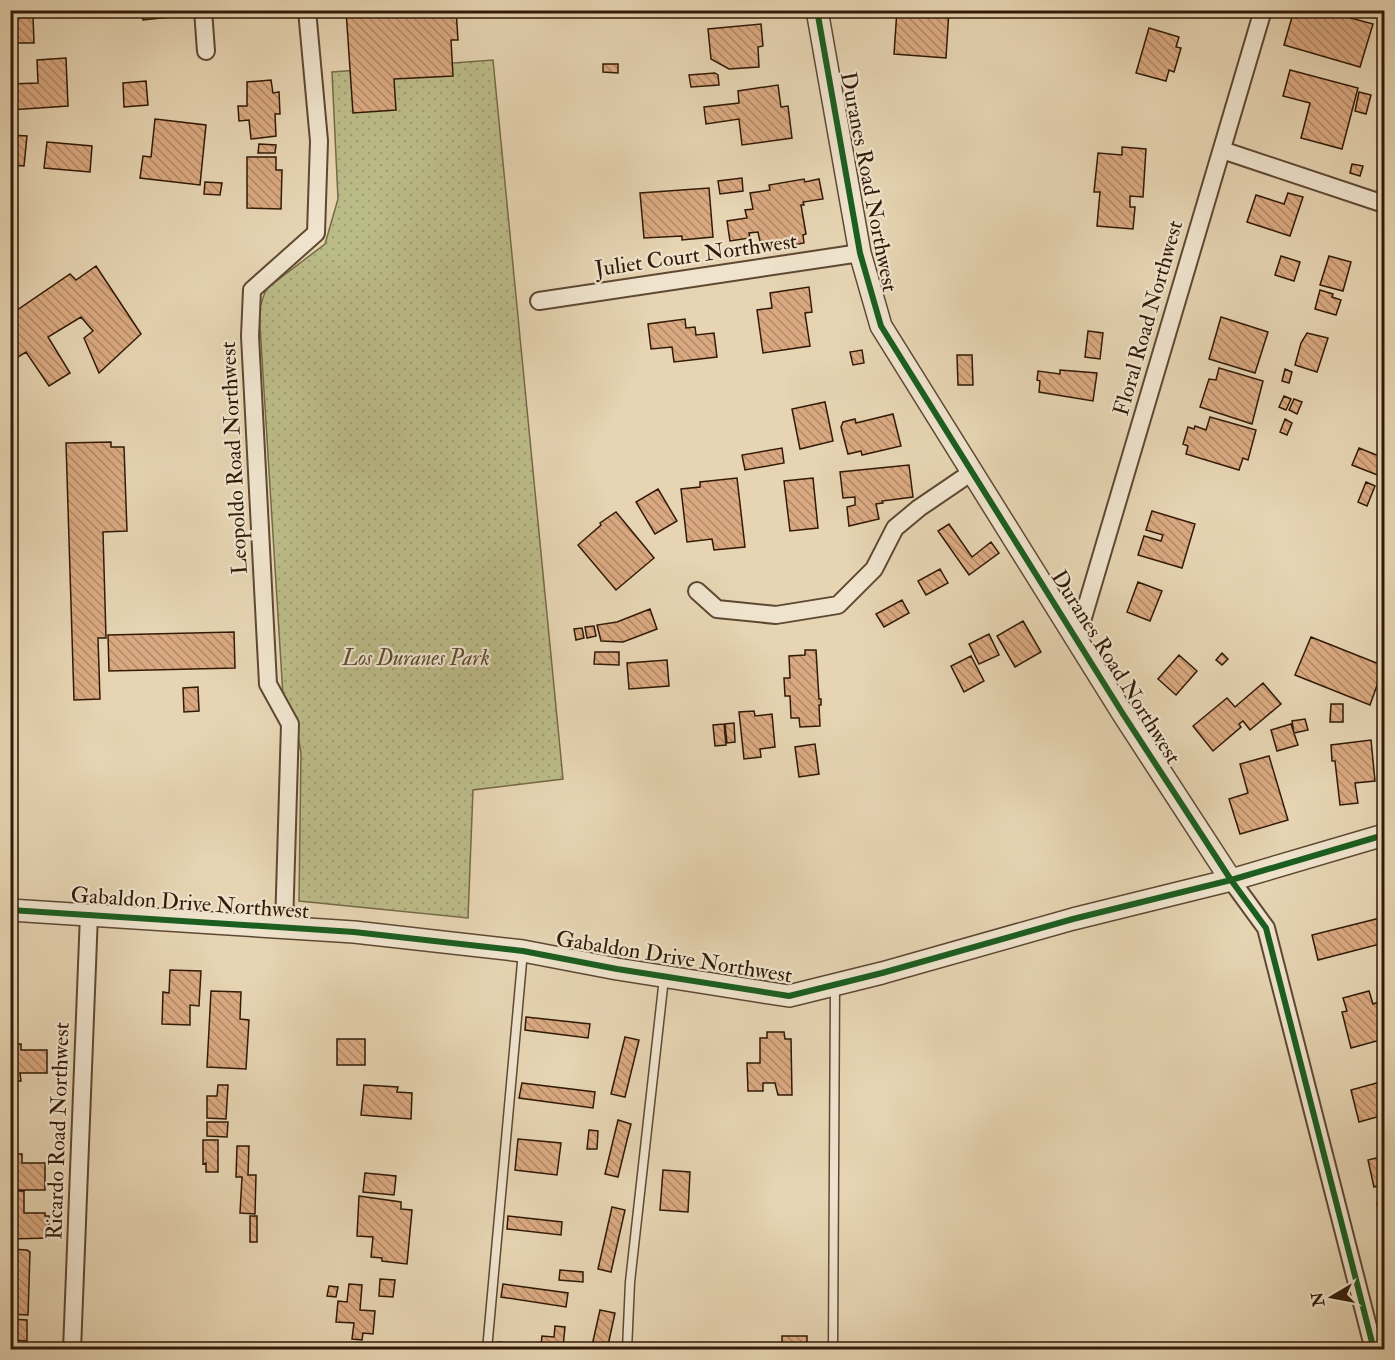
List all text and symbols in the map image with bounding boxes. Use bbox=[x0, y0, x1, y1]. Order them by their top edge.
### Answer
street label: Duranes Road Northwest bbox=[834, 70, 904, 294]
street label: Floral Road Northwest bbox=[1107, 217, 1189, 419]
street label: Juliet Court Northwest bbox=[592, 227, 799, 283]
street label: Leopoldo Road Northwest bbox=[214, 341, 255, 575]
street label: Duranes Road Northwest bbox=[1045, 565, 1187, 769]
park label: Los Duranes Park bbox=[341, 644, 490, 672]
street label: Gabaldon Drive Northwest bbox=[70, 881, 310, 925]
street label: Gabaldon Drive Northwest bbox=[554, 924, 794, 990]
street label: Ricardo Road Northwest bbox=[40, 1022, 76, 1240]
north arrow bbox=[1302, 1267, 1362, 1327]
text: N bbox=[1307, 1290, 1329, 1309]

